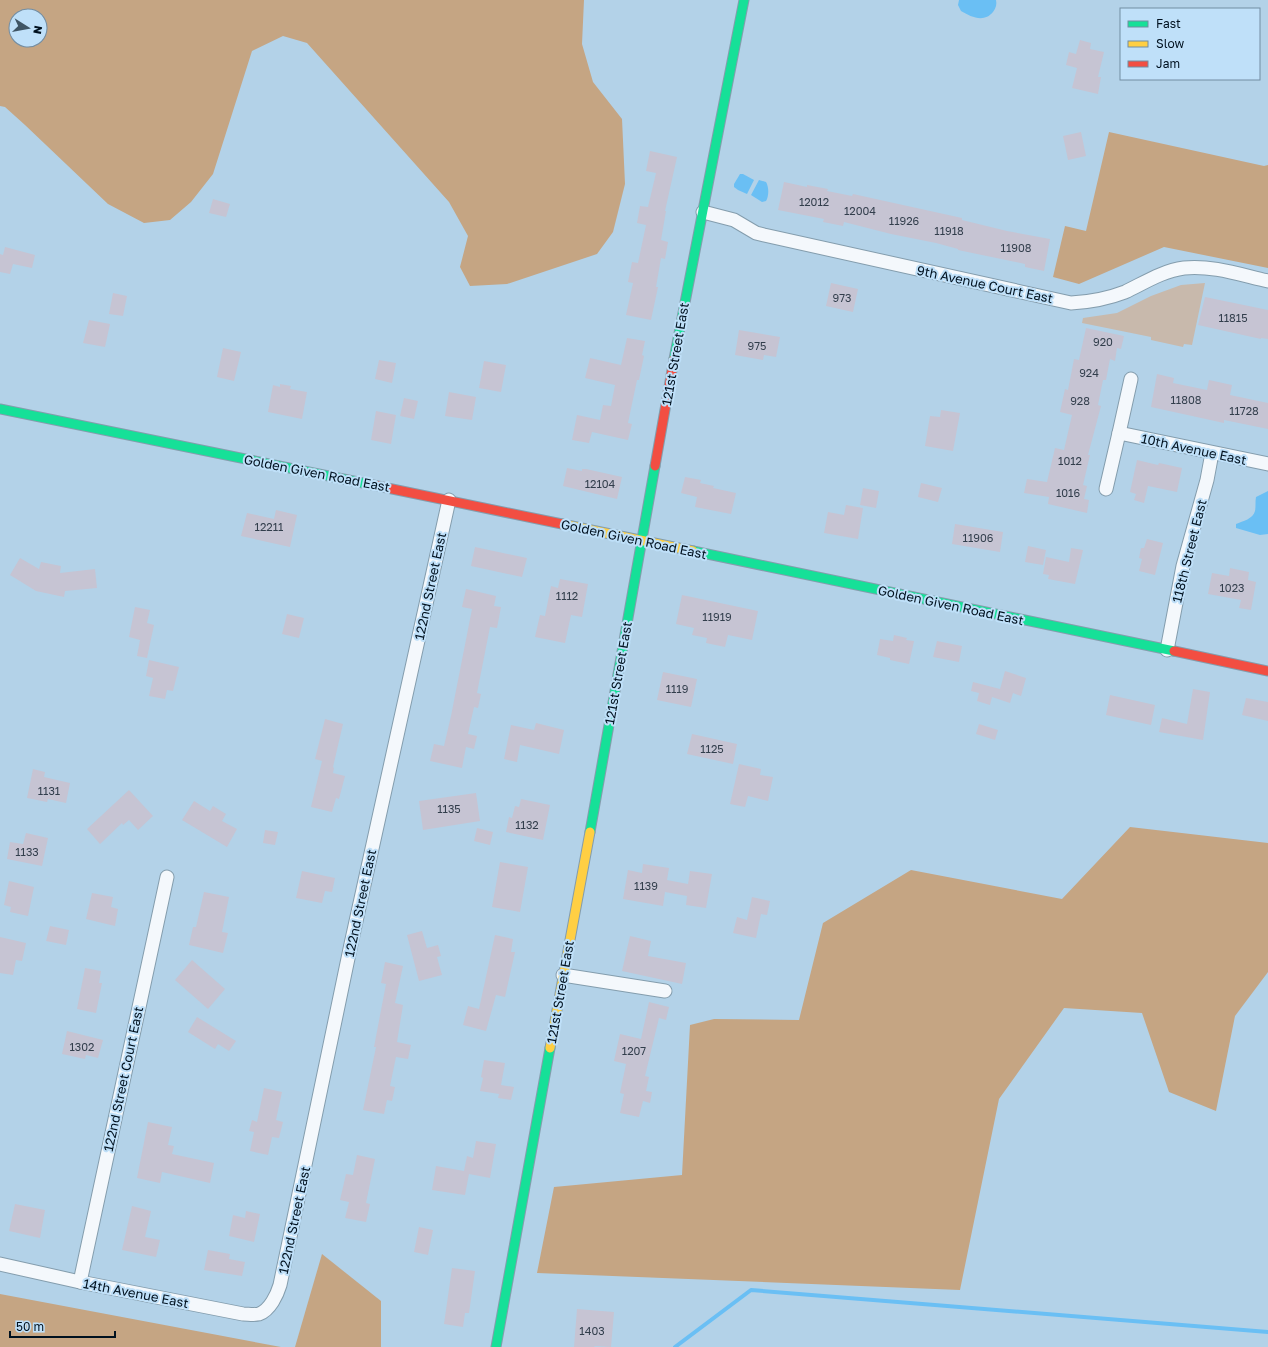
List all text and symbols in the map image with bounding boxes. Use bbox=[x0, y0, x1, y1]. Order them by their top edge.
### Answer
north arrow bbox=[8, 8, 48, 48]
legend bbox=[1120, 8, 1260, 80]
text: Fast bbox=[1156, 16, 1181, 31]
text: N bbox=[31, 25, 45, 35]
text: Slow bbox=[1156, 36, 1184, 51]
text: Jam bbox=[1156, 56, 1180, 71]
house number: 12012 bbox=[799, 195, 829, 208]
house number: 12004 bbox=[844, 204, 876, 217]
house number: 11926 bbox=[889, 214, 920, 227]
house number: 11918 bbox=[934, 224, 964, 237]
house number: 11908 bbox=[1001, 241, 1032, 254]
street label: 9th Avenue Court East bbox=[915, 262, 1055, 306]
house number: 973 bbox=[833, 291, 851, 304]
street label: 121st Street East bbox=[658, 301, 692, 407]
house number: 11815 bbox=[1218, 311, 1248, 324]
house number: 920 bbox=[1093, 335, 1113, 348]
house number: 975 bbox=[748, 339, 766, 352]
house number: 924 bbox=[1079, 366, 1099, 379]
house number: 11808 bbox=[1171, 393, 1202, 406]
house number: 928 bbox=[1070, 394, 1090, 407]
house number: 11728 bbox=[1229, 404, 1259, 417]
street label: 10th Avenue East bbox=[1140, 430, 1248, 468]
street label: Golden Given Road East bbox=[243, 451, 391, 495]
house number: 1012 bbox=[1058, 454, 1082, 467]
house number: 12104 bbox=[585, 477, 616, 490]
house number: 1016 bbox=[1056, 486, 1080, 499]
street label: 118th Street East bbox=[1168, 498, 1210, 604]
street label: Golden Given Road East bbox=[560, 516, 708, 562]
house number: 12211 bbox=[255, 520, 283, 533]
street label: 122nd Street East bbox=[411, 531, 449, 641]
house number: 11906 bbox=[963, 531, 994, 544]
house number: 1023 bbox=[1220, 581, 1244, 594]
street label: Golden Given Road East bbox=[877, 582, 1025, 628]
house number: 1112 bbox=[556, 589, 578, 602]
house number: 11919 bbox=[702, 610, 732, 623]
street label: 121st Street East bbox=[601, 620, 635, 726]
house number: 1119 bbox=[666, 682, 688, 695]
house number: 1125 bbox=[700, 742, 724, 755]
house number: 1131 bbox=[38, 784, 60, 797]
house number: 1135 bbox=[437, 802, 461, 815]
house number: 1132 bbox=[515, 818, 539, 831]
house number: 1133 bbox=[15, 845, 39, 858]
street label: 122nd Street East bbox=[341, 848, 379, 958]
house number: 1139 bbox=[634, 879, 658, 892]
street label: 121st Street East bbox=[543, 939, 577, 1045]
street label: 122nd Street Court East bbox=[100, 1005, 146, 1153]
house number: 1302 bbox=[70, 1040, 94, 1053]
house number: 1207 bbox=[622, 1044, 646, 1057]
street label: 122nd Street East bbox=[275, 1165, 313, 1275]
street label: 14th Avenue East bbox=[82, 1275, 190, 1311]
scale bar bbox=[10, 1313, 115, 1339]
text: 50 m bbox=[16, 1319, 44, 1334]
house number: 1403 bbox=[579, 1324, 605, 1337]

